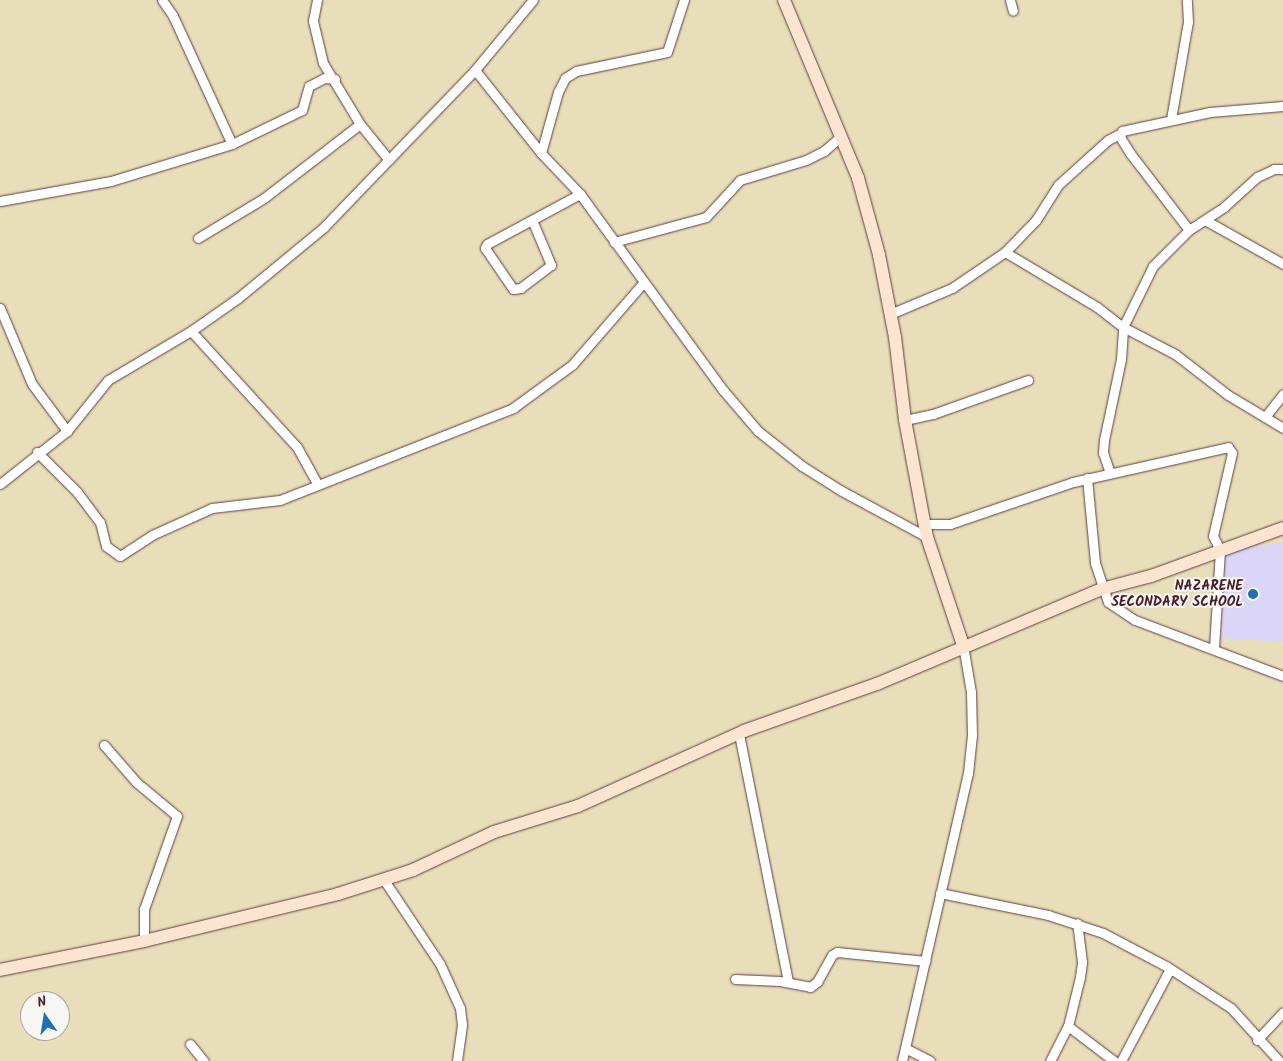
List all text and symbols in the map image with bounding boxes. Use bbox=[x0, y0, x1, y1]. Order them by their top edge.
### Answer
place label: NAZARENE SECONDARY SCHOOL bbox=[1111, 578, 1243, 610]
marker: NAZARENE SECONDARY SCHOOL bbox=[1247, 588, 1259, 600]
north arrow bbox=[20, 991, 70, 1041]
text: N bbox=[35, 991, 49, 1014]

